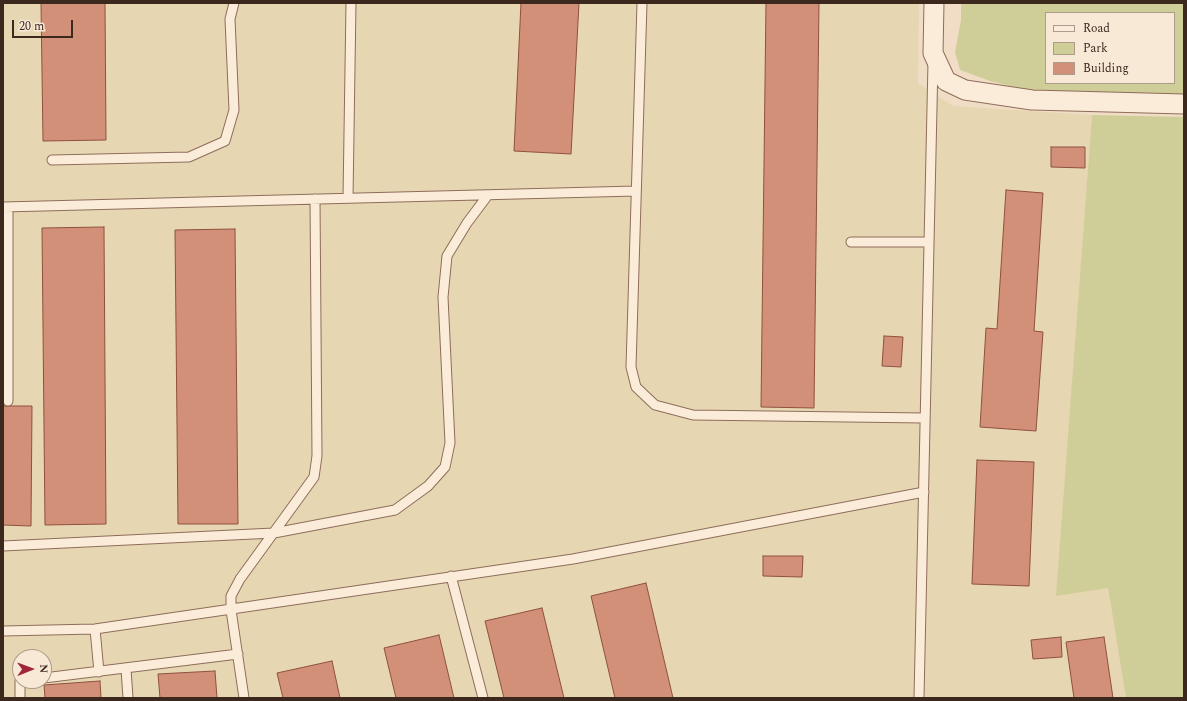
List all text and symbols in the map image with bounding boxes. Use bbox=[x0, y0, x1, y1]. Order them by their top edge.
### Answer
scale bar bbox=[14, 12, 75, 38]
legend bbox=[1045, 12, 1175, 84]
text: 20 m bbox=[19, 17, 44, 36]
text: Road bbox=[1083, 19, 1110, 38]
text: Park bbox=[1083, 39, 1108, 58]
text: Building bbox=[1083, 59, 1129, 78]
north arrow bbox=[12, 649, 52, 689]
text: N bbox=[35, 664, 52, 673]

